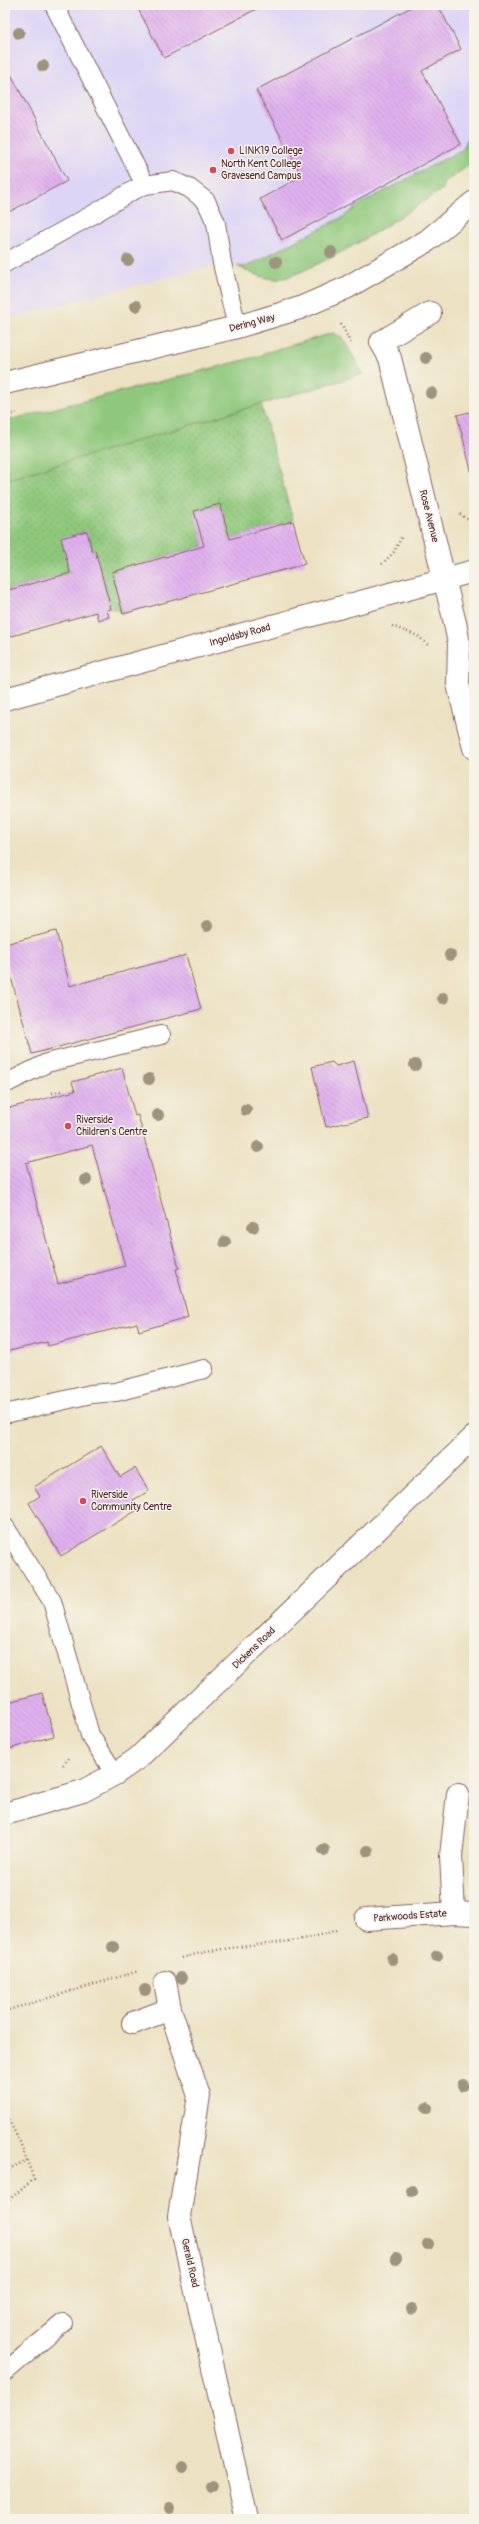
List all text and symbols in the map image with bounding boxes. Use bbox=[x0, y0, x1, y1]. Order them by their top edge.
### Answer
place label: LINK19 College bbox=[239, 145, 303, 157]
marker: LINK19 College bbox=[226, 146, 236, 156]
place label: North Kent College Gravesend Campus bbox=[221, 158, 302, 182]
marker: North Kent College Gravesend Campus bbox=[208, 165, 218, 175]
street label: Dering Way bbox=[228, 311, 277, 335]
street label: Rose Avenue bbox=[417, 489, 441, 543]
street label: Ingoldsby Road bbox=[208, 621, 272, 649]
place label: Riverside Children's Centre bbox=[76, 1114, 147, 1138]
marker: Riverside Children's Centre bbox=[63, 1121, 73, 1131]
place label: Riverside Community Centre bbox=[91, 1489, 172, 1513]
marker: Riverside Community Centre bbox=[78, 1496, 88, 1506]
street label: Dickens Road bbox=[230, 1625, 278, 1671]
street label: Parkwoods Estate bbox=[373, 1907, 447, 1925]
street label: Gerald Road bbox=[179, 2237, 201, 2289]

